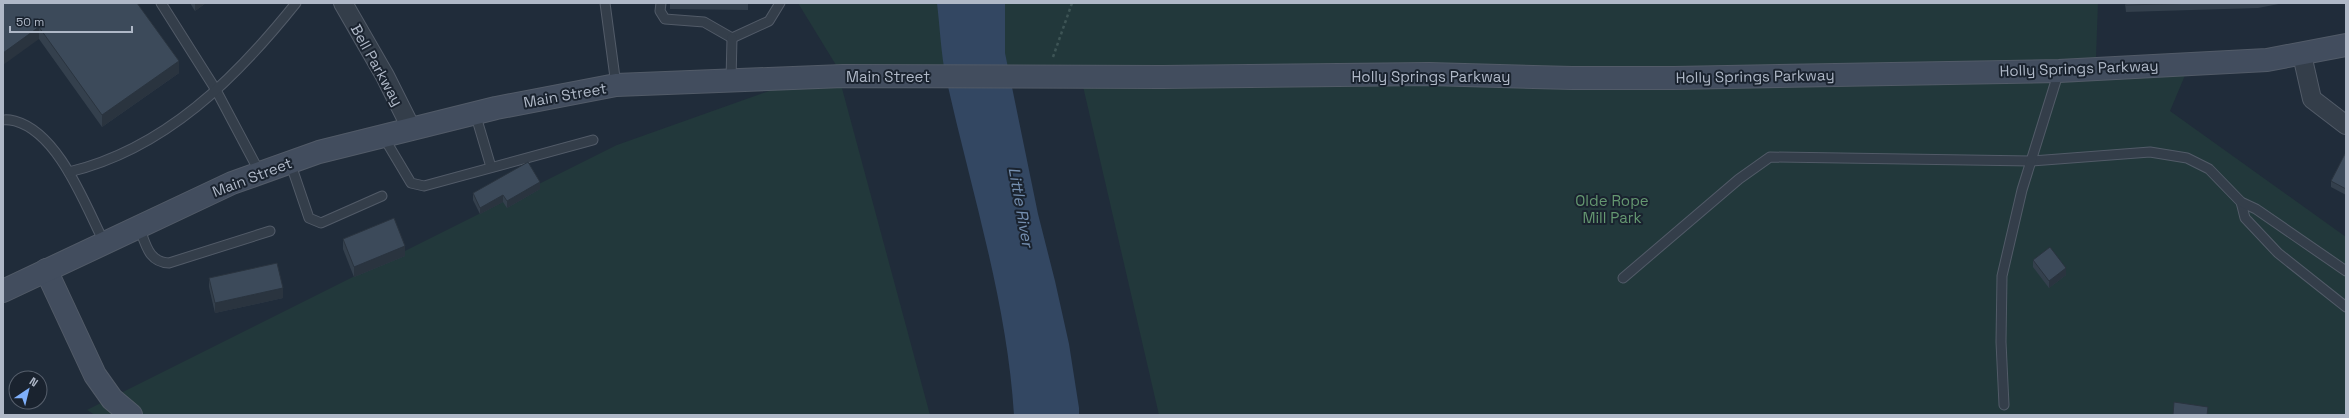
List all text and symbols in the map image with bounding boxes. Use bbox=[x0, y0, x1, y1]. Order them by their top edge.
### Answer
scale bar bbox=[10, 8, 132, 34]
text: 50 m bbox=[16, 14, 44, 30]
street label: Bell Parkway bbox=[347, 21, 407, 109]
street label: Holly Springs Parkway bbox=[1999, 56, 2159, 80]
street label: Holly Springs Parkway bbox=[1675, 65, 1835, 87]
street label: Main Street bbox=[846, 67, 930, 86]
street label: Holly Springs Parkway bbox=[1352, 67, 1510, 86]
street label: Main Street bbox=[522, 78, 608, 112]
street label: Main Street bbox=[209, 153, 295, 201]
water label: Little River bbox=[1004, 166, 1039, 250]
park label: Olde Rope Mill Park bbox=[1575, 191, 1649, 227]
north arrow bbox=[8, 370, 48, 410]
text: N bbox=[27, 374, 41, 390]

